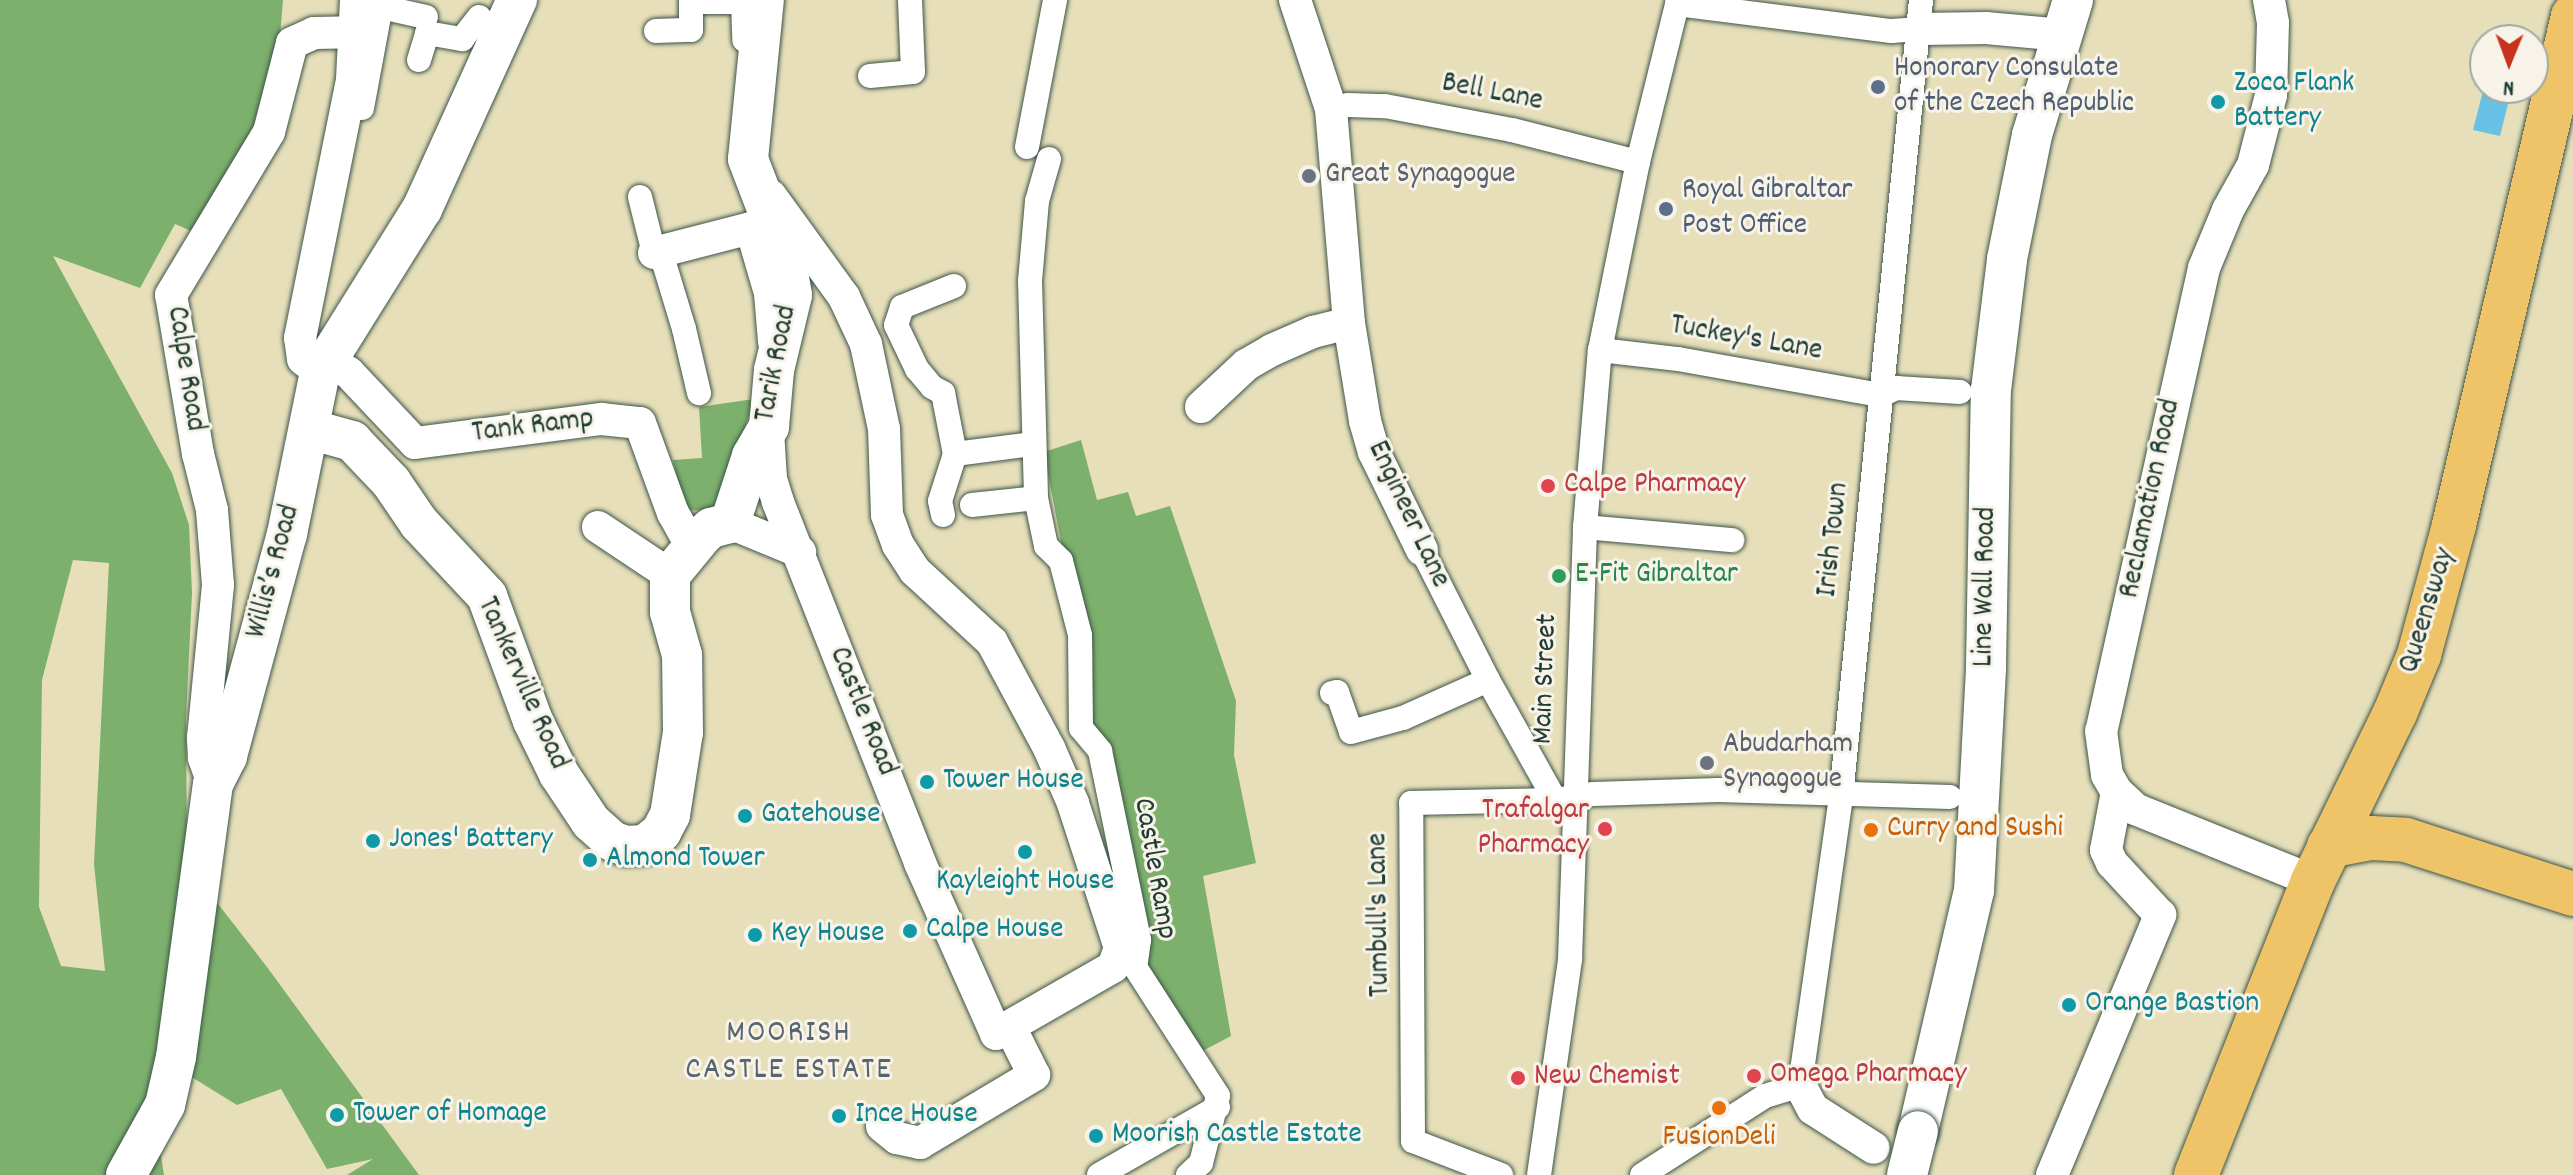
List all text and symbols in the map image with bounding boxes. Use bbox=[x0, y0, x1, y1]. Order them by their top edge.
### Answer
north arrow bbox=[2469, 24, 2549, 104]
place label: Honorary Consulate of the Czech Republic bbox=[1894, 52, 2134, 122]
street label: Bell Lane bbox=[1439, 67, 1545, 121]
place label: Zoca Flank Battery bbox=[2234, 67, 2354, 138]
text: N bbox=[2503, 71, 2514, 102]
marker: Honorary Consulate of the Czech Republic bbox=[1869, 78, 1887, 96]
marker: Zoca Flank Battery bbox=[2209, 93, 2227, 111]
place label: Great Synagogue bbox=[1325, 158, 1516, 194]
marker: Great Synagogue bbox=[1300, 167, 1318, 185]
place label: Royal Gibraltar Post Office bbox=[1682, 174, 1852, 244]
marker: Royal Gibraltar Post Office bbox=[1657, 200, 1675, 218]
street label: Tarik Road bbox=[749, 303, 807, 425]
street label: Calpe Road bbox=[156, 304, 212, 434]
street label: Tuckey's Lane bbox=[1667, 309, 1825, 371]
street label: Reclamation Road bbox=[2113, 396, 2191, 602]
street label: Tank Ramp bbox=[470, 403, 596, 453]
street label: Engineer Lane bbox=[1357, 436, 1457, 594]
place label: Calpe Pharmacy bbox=[1564, 468, 1745, 504]
marker: Calpe Pharmacy bbox=[1539, 477, 1557, 495]
street label: Irish Town bbox=[1811, 481, 1859, 599]
street label: Willis’s Road bbox=[240, 501, 310, 643]
street label: Line Wall Road bbox=[1968, 507, 2006, 667]
street label: Queensway bbox=[2393, 544, 2465, 678]
place label: E-Fit Gibraltar bbox=[1575, 558, 1738, 594]
marker: E-Fit Gibraltar bbox=[1550, 567, 1568, 585]
street label: Tankerville Road bbox=[467, 592, 575, 776]
street label: Main Street bbox=[1527, 613, 1567, 745]
street label: Castle Road bbox=[819, 642, 903, 782]
place label: Abudarham Synagogue bbox=[1723, 728, 1853, 798]
marker: Abudarham Synagogue bbox=[1698, 754, 1716, 772]
place label: Tower House bbox=[943, 764, 1084, 800]
marker: Tower House bbox=[918, 773, 936, 791]
place label: Trafalgar Pharmacy bbox=[1478, 794, 1589, 864]
street label: Castle Ramp bbox=[1123, 796, 1183, 942]
place label: Gatehouse bbox=[761, 798, 880, 834]
marker: Gatehouse bbox=[736, 807, 754, 825]
place label: Curry and Sushi bbox=[1887, 812, 2063, 848]
marker: Trafalgar Pharmacy bbox=[1596, 820, 1614, 838]
marker: Curry and Sushi bbox=[1862, 821, 1880, 839]
place label: Jones' Battery bbox=[389, 823, 553, 859]
marker: Jones' Battery bbox=[364, 832, 382, 850]
street label: Tumbull's Lane bbox=[1362, 832, 1400, 998]
place label: Almond Tower bbox=[606, 842, 765, 878]
marker: Kayleight House bbox=[1016, 843, 1034, 861]
marker: Almond Tower bbox=[581, 851, 599, 869]
place label: Kayleight House bbox=[936, 865, 1114, 901]
place label: Calpe House bbox=[926, 913, 1063, 949]
place label: Key House bbox=[771, 917, 885, 953]
marker: Calpe House bbox=[901, 922, 919, 940]
marker: Key House bbox=[746, 926, 764, 944]
place label: Orange Bastion bbox=[2085, 987, 2259, 1023]
marker: Orange Bastion bbox=[2060, 996, 2078, 1014]
district label: MOORISH CASTLE ESTATE bbox=[685, 1016, 893, 1091]
place label: Omega Pharmacy bbox=[1770, 1058, 1967, 1094]
place label: New Chemist bbox=[1534, 1060, 1680, 1096]
marker: Omega Pharmacy bbox=[1745, 1067, 1763, 1085]
marker: New Chemist bbox=[1509, 1069, 1527, 1087]
place label: Tower of Homage bbox=[353, 1097, 547, 1133]
place label: Ince House bbox=[855, 1098, 978, 1134]
marker: FusionDeli bbox=[1710, 1099, 1728, 1117]
marker: Tower of Homage bbox=[328, 1106, 346, 1124]
marker: Ince House bbox=[830, 1107, 848, 1125]
place label: Moorish Castle Estate bbox=[1112, 1118, 1362, 1154]
place label: FusionDeli bbox=[1663, 1121, 1775, 1157]
marker: Moorish Castle Estate bbox=[1087, 1127, 1105, 1145]

